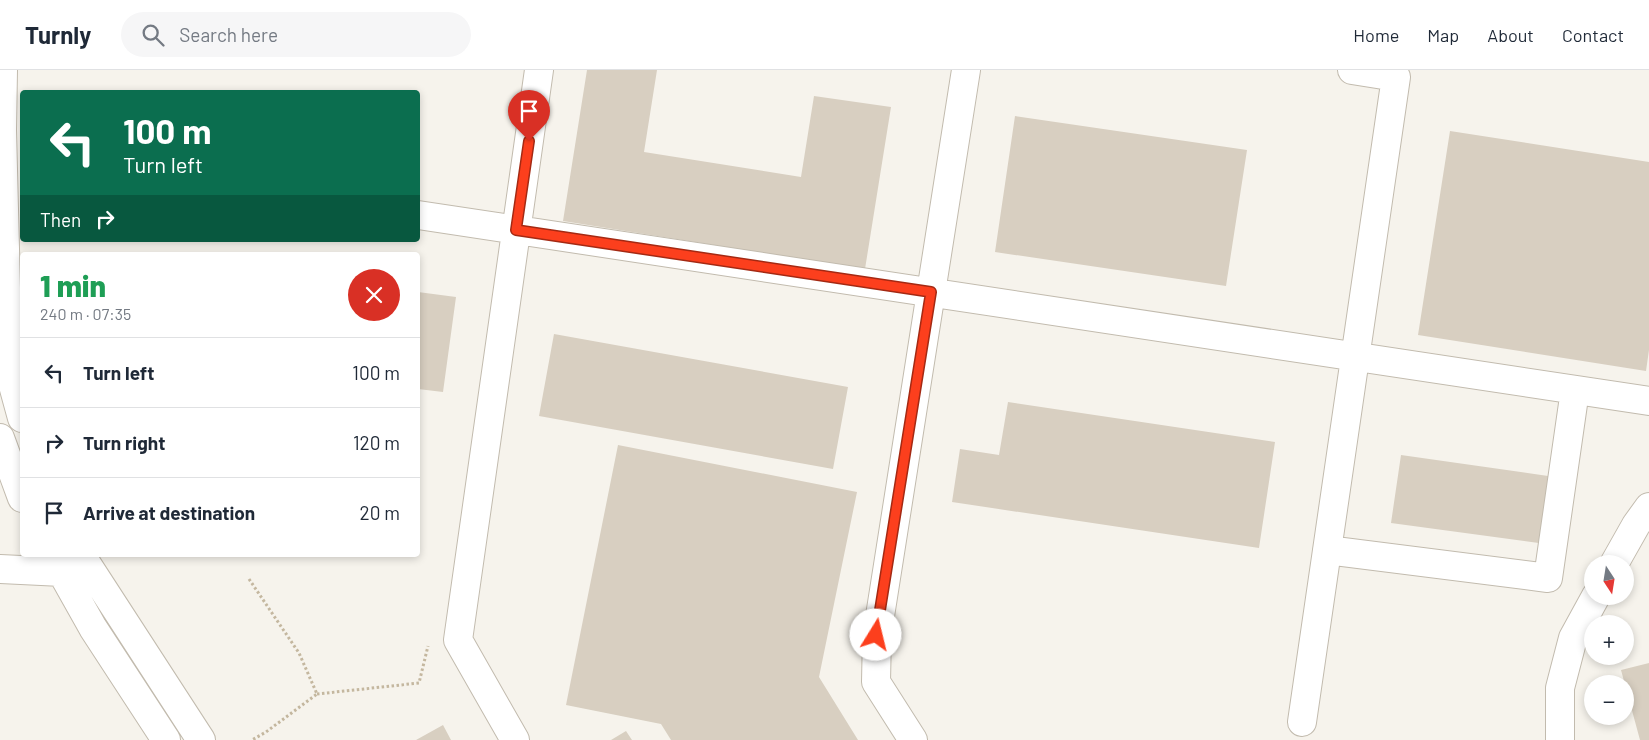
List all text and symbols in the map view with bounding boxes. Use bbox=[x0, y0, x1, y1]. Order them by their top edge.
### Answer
search box bbox=[121, 12, 471, 57]
text: Turnly bbox=[25, 20, 91, 49]
icon: search bbox=[139, 21, 167, 49]
text: Search here bbox=[179, 23, 278, 46]
text: Home bbox=[1353, 24, 1399, 46]
text: Map bbox=[1427, 24, 1459, 46]
text: About bbox=[1487, 24, 1534, 46]
text: Contact bbox=[1562, 24, 1624, 46]
pin bbox=[508, 90, 550, 141]
icon: arrive bbox=[515, 97, 543, 125]
text: 100 m bbox=[123, 109, 212, 151]
icon: left bbox=[40, 110, 105, 175]
text: Turn left bbox=[123, 151, 203, 177]
icon: right bbox=[91, 205, 119, 233]
text: Then bbox=[40, 208, 81, 231]
text: 1 min bbox=[40, 267, 106, 303]
button: close bbox=[348, 269, 400, 321]
text: 240 m · 07:35 bbox=[40, 304, 131, 323]
icon: left bbox=[40, 359, 68, 387]
text: Turn left bbox=[83, 361, 154, 384]
text: 100 m bbox=[352, 361, 400, 384]
icon: right bbox=[40, 429, 68, 457]
text: Turn right bbox=[83, 431, 165, 454]
text: 120 m bbox=[353, 431, 400, 454]
icon: arrive bbox=[40, 499, 68, 527]
text: Arrive at destination bbox=[83, 501, 255, 524]
text: 20 m bbox=[360, 501, 400, 524]
north arrow bbox=[1584, 555, 1634, 605]
map controls bbox=[1584, 555, 1634, 725]
position arrow bbox=[849, 608, 901, 660]
button: + bbox=[1584, 615, 1634, 665]
button: − bbox=[1584, 675, 1634, 725]

